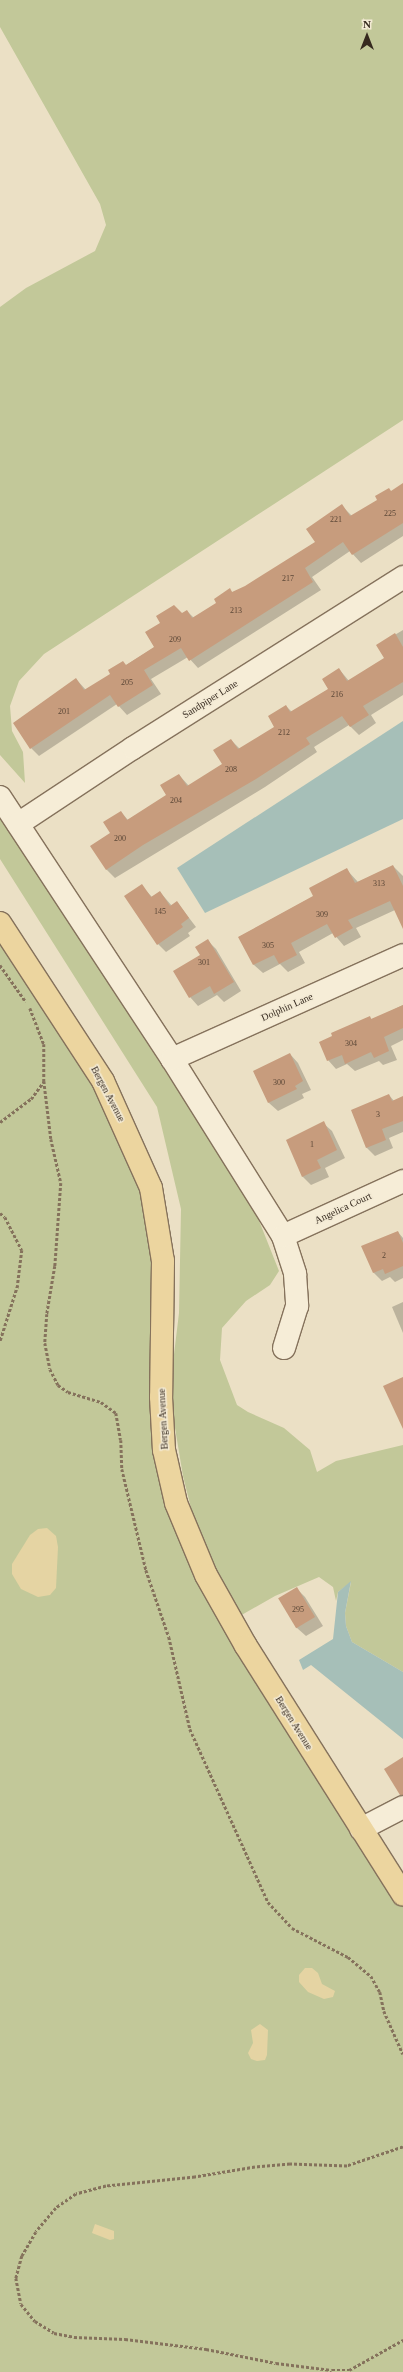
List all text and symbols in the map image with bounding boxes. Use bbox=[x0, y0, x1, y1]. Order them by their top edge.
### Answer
north arrow bbox=[347, 16, 387, 56]
text: N bbox=[363, 18, 371, 30]
house number: 225 bbox=[384, 509, 396, 519]
house number: 221 bbox=[330, 515, 342, 525]
house number: 217 bbox=[282, 574, 294, 584]
house number: 213 bbox=[230, 606, 242, 616]
house number: 209 bbox=[169, 635, 181, 645]
street label: Sandpiper Lane bbox=[180, 677, 240, 721]
house number: 205 bbox=[121, 678, 133, 688]
house number: 216 bbox=[331, 690, 343, 700]
house number: 201 bbox=[58, 707, 70, 717]
house number: 212 bbox=[278, 728, 290, 738]
house number: 208 bbox=[225, 765, 237, 775]
house number: 204 bbox=[170, 796, 182, 806]
house number: 200 bbox=[114, 834, 126, 844]
house number: 313 bbox=[373, 879, 385, 889]
house number: 145 bbox=[154, 907, 166, 917]
house number: 309 bbox=[316, 910, 328, 920]
house number: 305 bbox=[262, 941, 274, 951]
house number: 301 bbox=[198, 958, 210, 968]
street label: Dolphin Lane bbox=[259, 990, 315, 1024]
house number: 304 bbox=[345, 1039, 357, 1049]
street label: Bergen Avenue bbox=[88, 1064, 128, 1124]
house number: 300 bbox=[273, 1078, 285, 1088]
house number: 3 bbox=[376, 1110, 380, 1120]
house number: 1 bbox=[310, 1140, 314, 1150]
street label: Angelica Court bbox=[313, 1190, 373, 1226]
house number: 2 bbox=[382, 1251, 386, 1261]
street label: Bergen Avenue bbox=[155, 1388, 171, 1450]
house number: 295 bbox=[292, 1605, 304, 1615]
street label: Bergen Avenue bbox=[273, 1694, 315, 1752]

